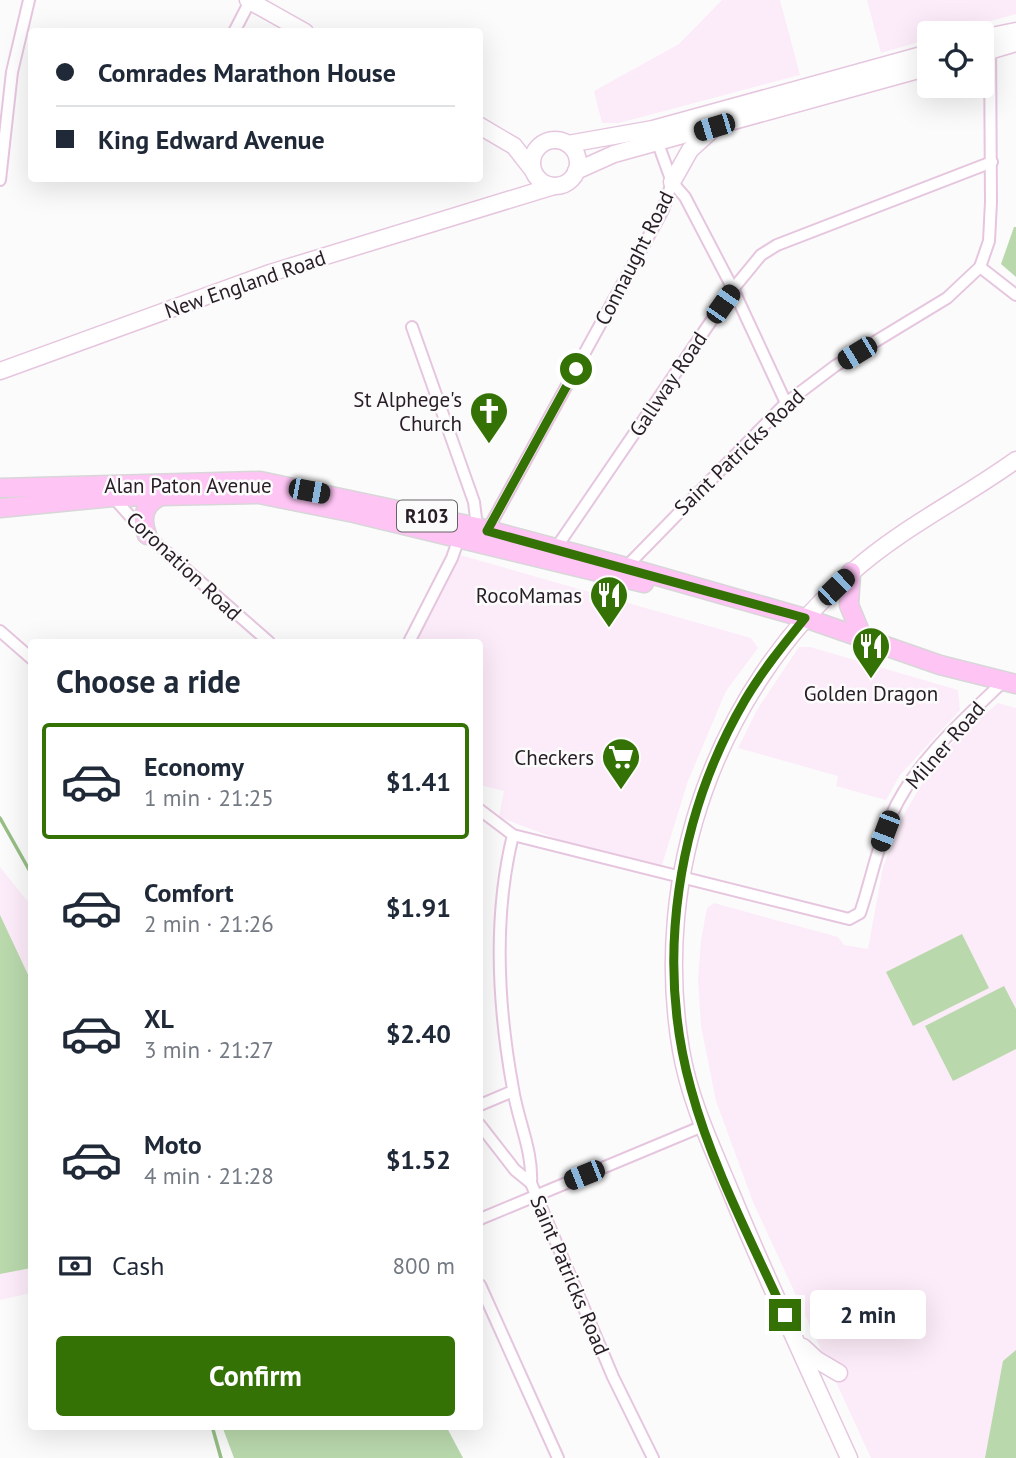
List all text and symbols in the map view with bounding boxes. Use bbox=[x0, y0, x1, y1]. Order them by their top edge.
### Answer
map controls bbox=[917, 21, 994, 98]
button: locate bbox=[917, 21, 994, 98]
text: Comrades Marathon House bbox=[98, 56, 396, 89]
car bbox=[691, 111, 738, 143]
text: King Edward Avenue bbox=[98, 123, 325, 156]
street label: Connaught Road bbox=[589, 186, 679, 330]
street label: New England Road bbox=[161, 244, 329, 324]
car bbox=[703, 281, 744, 327]
street label: Gallway Road bbox=[623, 327, 713, 441]
car bbox=[834, 333, 881, 373]
route start bbox=[560, 353, 592, 385]
street label: Saint Patricks Road bbox=[668, 383, 810, 521]
place label: St Alphege's Church bbox=[353, 386, 462, 437]
church icon: St Alphege's Church bbox=[468, 390, 510, 445]
street label: Alan Paton Avenue bbox=[104, 472, 272, 499]
car bbox=[287, 477, 332, 505]
road number: R103 bbox=[397, 500, 457, 531]
street label: Coronation Road bbox=[121, 506, 247, 626]
car bbox=[814, 565, 859, 609]
restaurant icon: RocoMamas bbox=[588, 574, 630, 629]
place label: RocoMamas bbox=[476, 582, 582, 609]
restaurant icon: Golden Dragon bbox=[850, 625, 892, 680]
text: Choose a ride bbox=[56, 660, 241, 702]
place label: Golden Dragon bbox=[804, 680, 938, 707]
street label: Milner Road bbox=[899, 695, 991, 795]
supermarket icon: Checkers bbox=[600, 736, 642, 791]
place label: Checkers bbox=[514, 744, 594, 771]
icon: car bbox=[60, 750, 123, 813]
text: Economy bbox=[144, 750, 244, 783]
text: $1.41 bbox=[386, 765, 451, 798]
text: 1 min · 21:25 bbox=[144, 783, 274, 812]
car bbox=[868, 808, 903, 854]
icon: car bbox=[60, 876, 123, 939]
text: Comfort bbox=[144, 876, 234, 909]
text: $1.91 bbox=[386, 891, 451, 924]
text: 2 min · 21:26 bbox=[144, 909, 274, 938]
icon: car bbox=[60, 1002, 123, 1065]
text: XL bbox=[144, 1002, 174, 1035]
text: $2.40 bbox=[386, 1017, 451, 1050]
text: 3 min · 21:27 bbox=[144, 1035, 274, 1064]
icon: car bbox=[60, 1128, 123, 1191]
text: Moto bbox=[144, 1128, 202, 1161]
text: $1.52 bbox=[386, 1143, 451, 1176]
car bbox=[561, 1157, 608, 1193]
text: 4 min · 21:28 bbox=[144, 1161, 274, 1190]
street label: Saint Patricks Road bbox=[524, 1191, 616, 1359]
icon: cash bbox=[56, 1247, 94, 1285]
text: Cash bbox=[112, 1249, 164, 1282]
text: 800 m bbox=[393, 1251, 455, 1280]
callout: 2 min bbox=[810, 1290, 925, 1340]
route end bbox=[769, 1299, 801, 1331]
text: 2 min bbox=[840, 1300, 896, 1329]
button: Confirm bbox=[56, 1336, 455, 1416]

